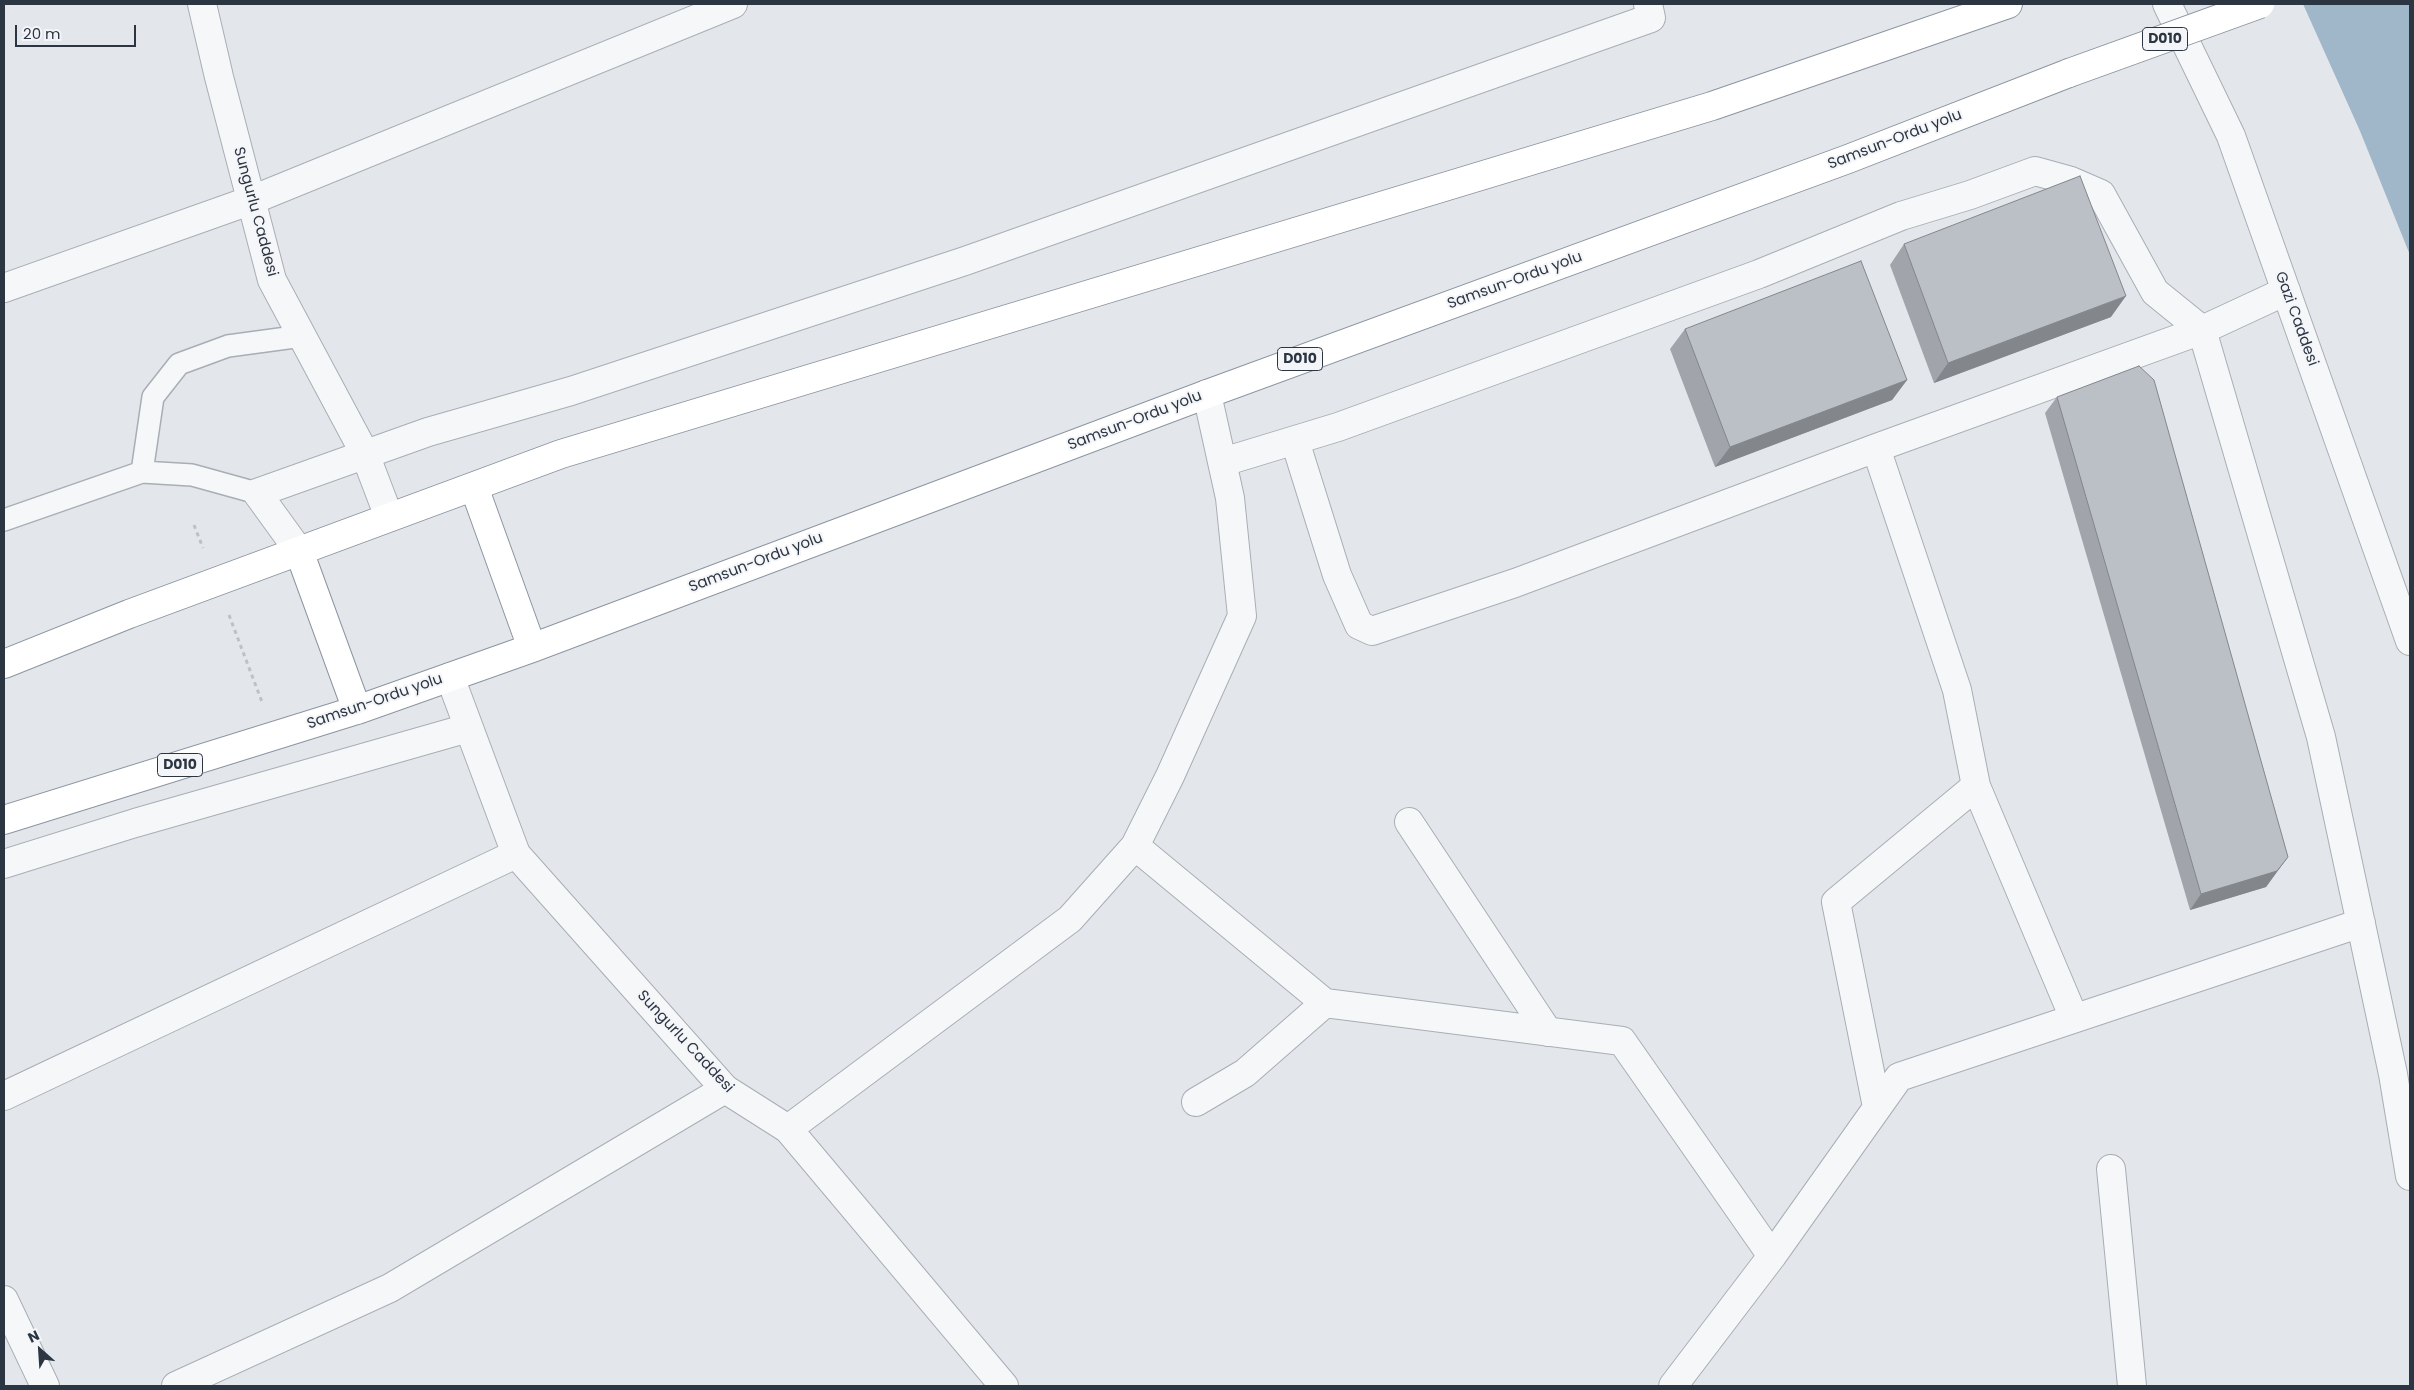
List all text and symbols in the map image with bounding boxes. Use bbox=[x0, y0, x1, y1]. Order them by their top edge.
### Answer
scale bar bbox=[18, 15, 139, 47]
text: 20 m bbox=[23, 23, 61, 44]
road number: D010 bbox=[2142, 28, 2188, 50]
street label: Samsun-Ordu yolu bbox=[1825, 106, 1965, 174]
street label: Sungurlu Caddesi bbox=[229, 145, 281, 279]
street label: Samsun-Ordu yolu bbox=[1445, 248, 1585, 314]
street label: Gazi Caddesi bbox=[2271, 269, 2321, 369]
road number: D010 bbox=[1278, 348, 1322, 370]
street label: Samsun-Ordu yolu bbox=[1065, 387, 1205, 455]
street label: Samsun-Ordu yolu bbox=[686, 529, 826, 597]
street label: Samsun-Ordu yolu bbox=[305, 670, 445, 734]
road number: D010 bbox=[158, 754, 202, 776]
street label: Sungurlu Caddesi bbox=[633, 987, 737, 1097]
north arrow bbox=[15, 1325, 65, 1375]
text: N bbox=[24, 1325, 43, 1348]

